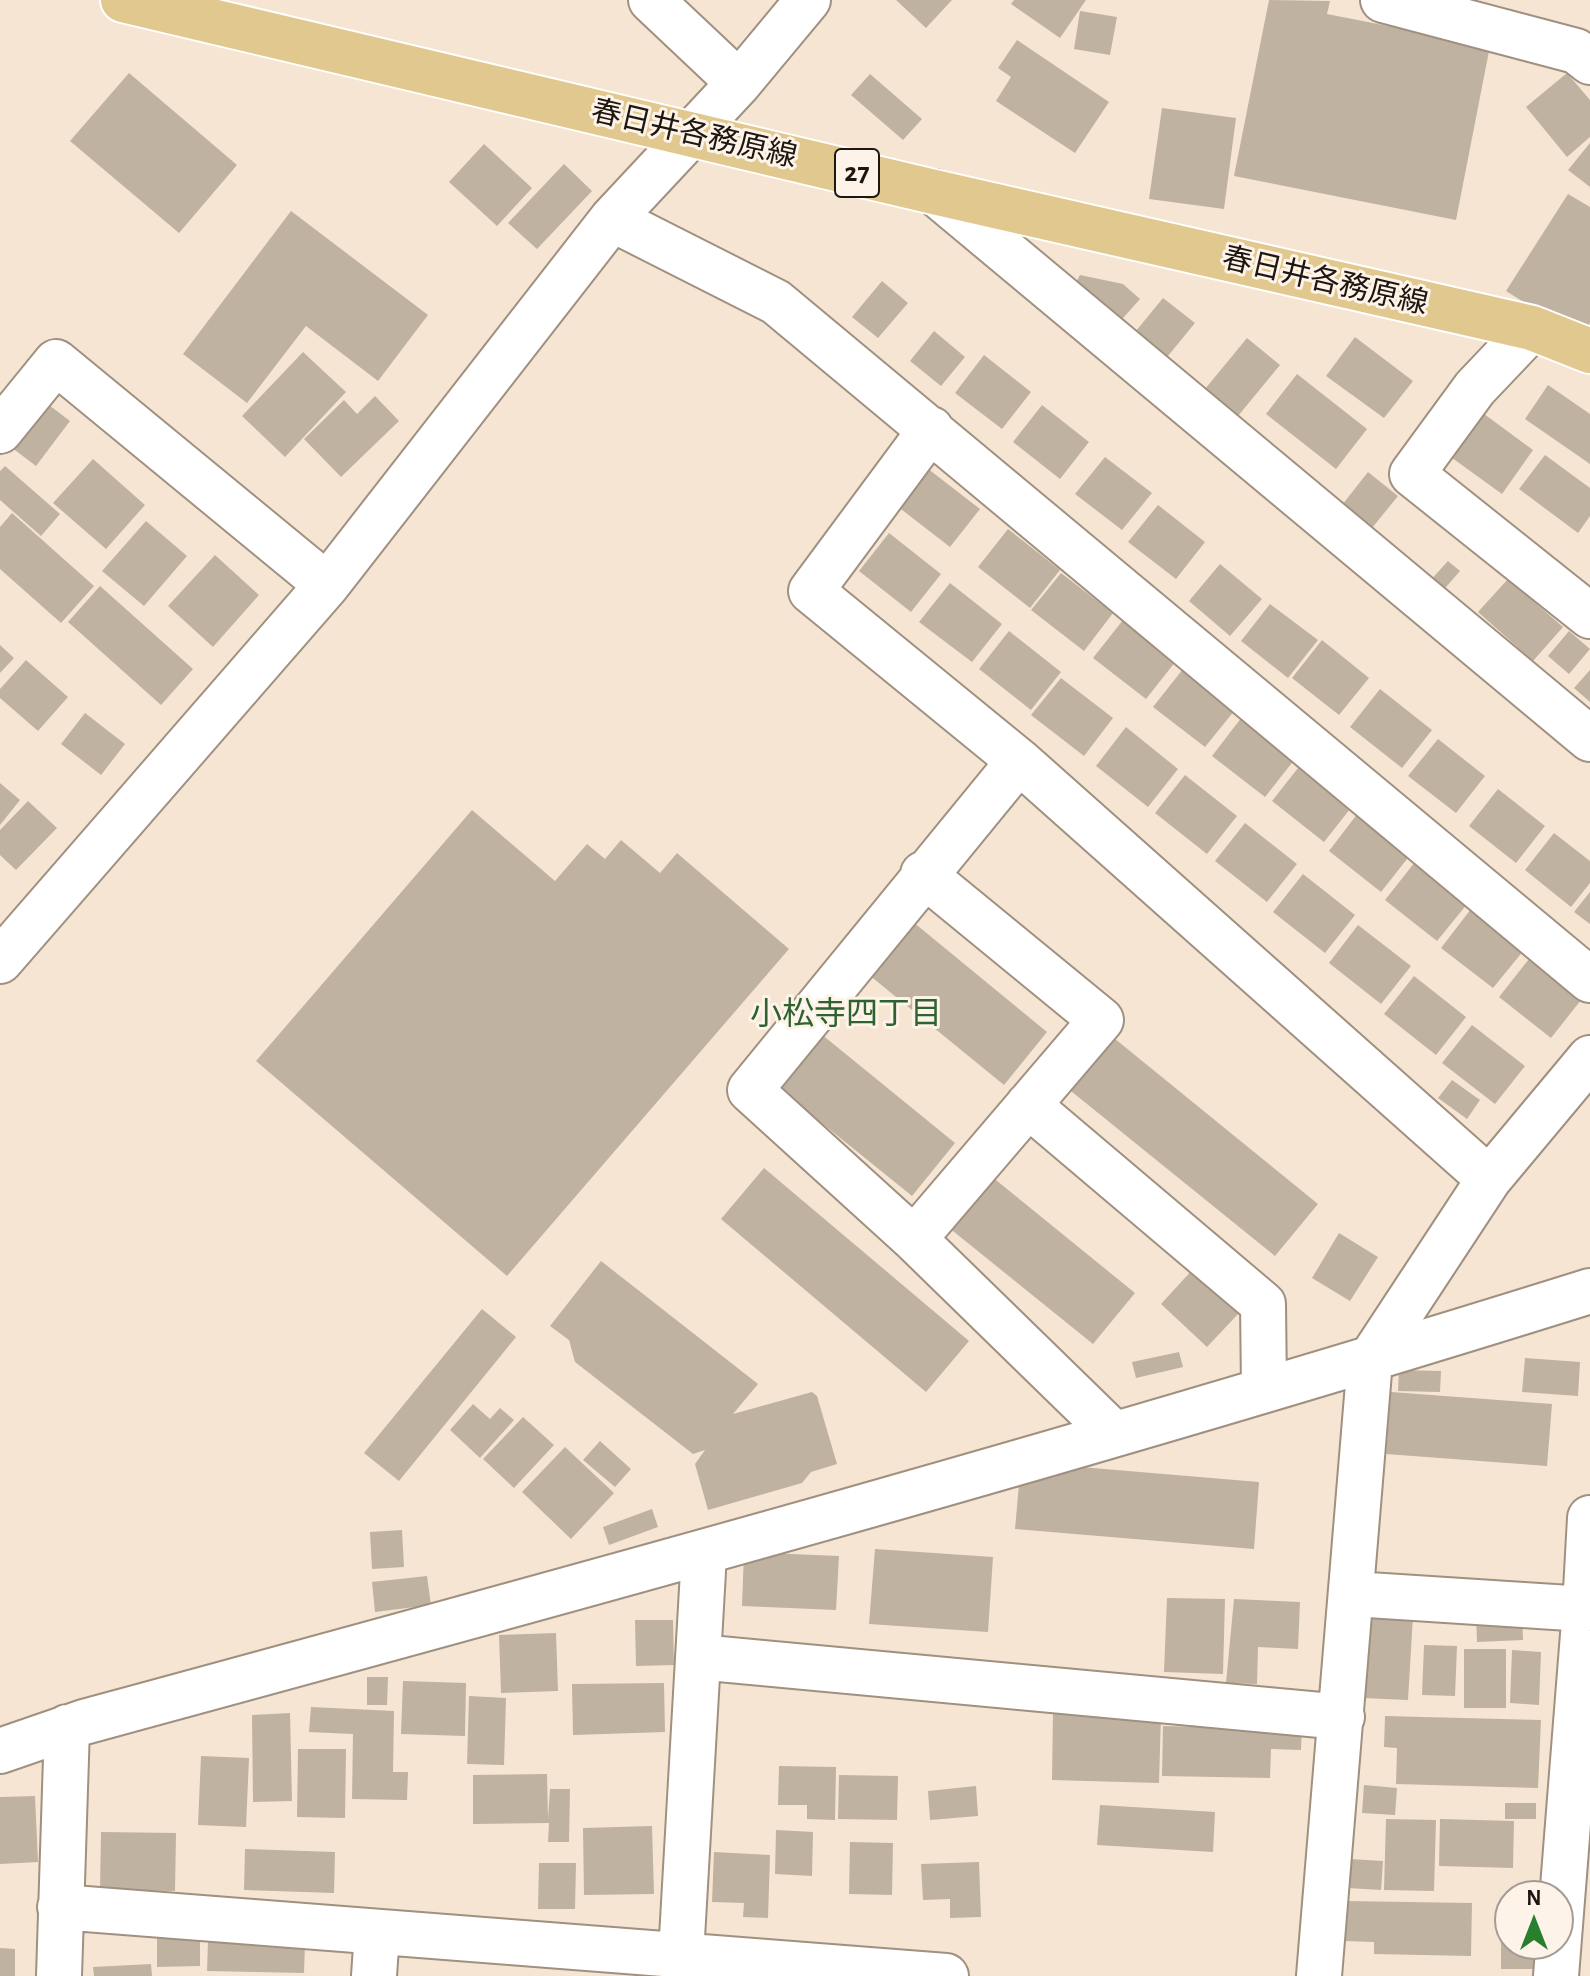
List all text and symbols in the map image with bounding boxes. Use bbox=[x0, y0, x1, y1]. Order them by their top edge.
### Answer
street label: 春日井各務原線 bbox=[588, 93, 800, 175]
road number: 27 bbox=[835, 149, 879, 197]
street label: 春日井各務原線 bbox=[1219, 240, 1431, 322]
district label: 小松寺四丁目 bbox=[750, 995, 942, 1033]
north arrow bbox=[1494, 1880, 1574, 1960]
text: N bbox=[1526, 1887, 1542, 1909]

